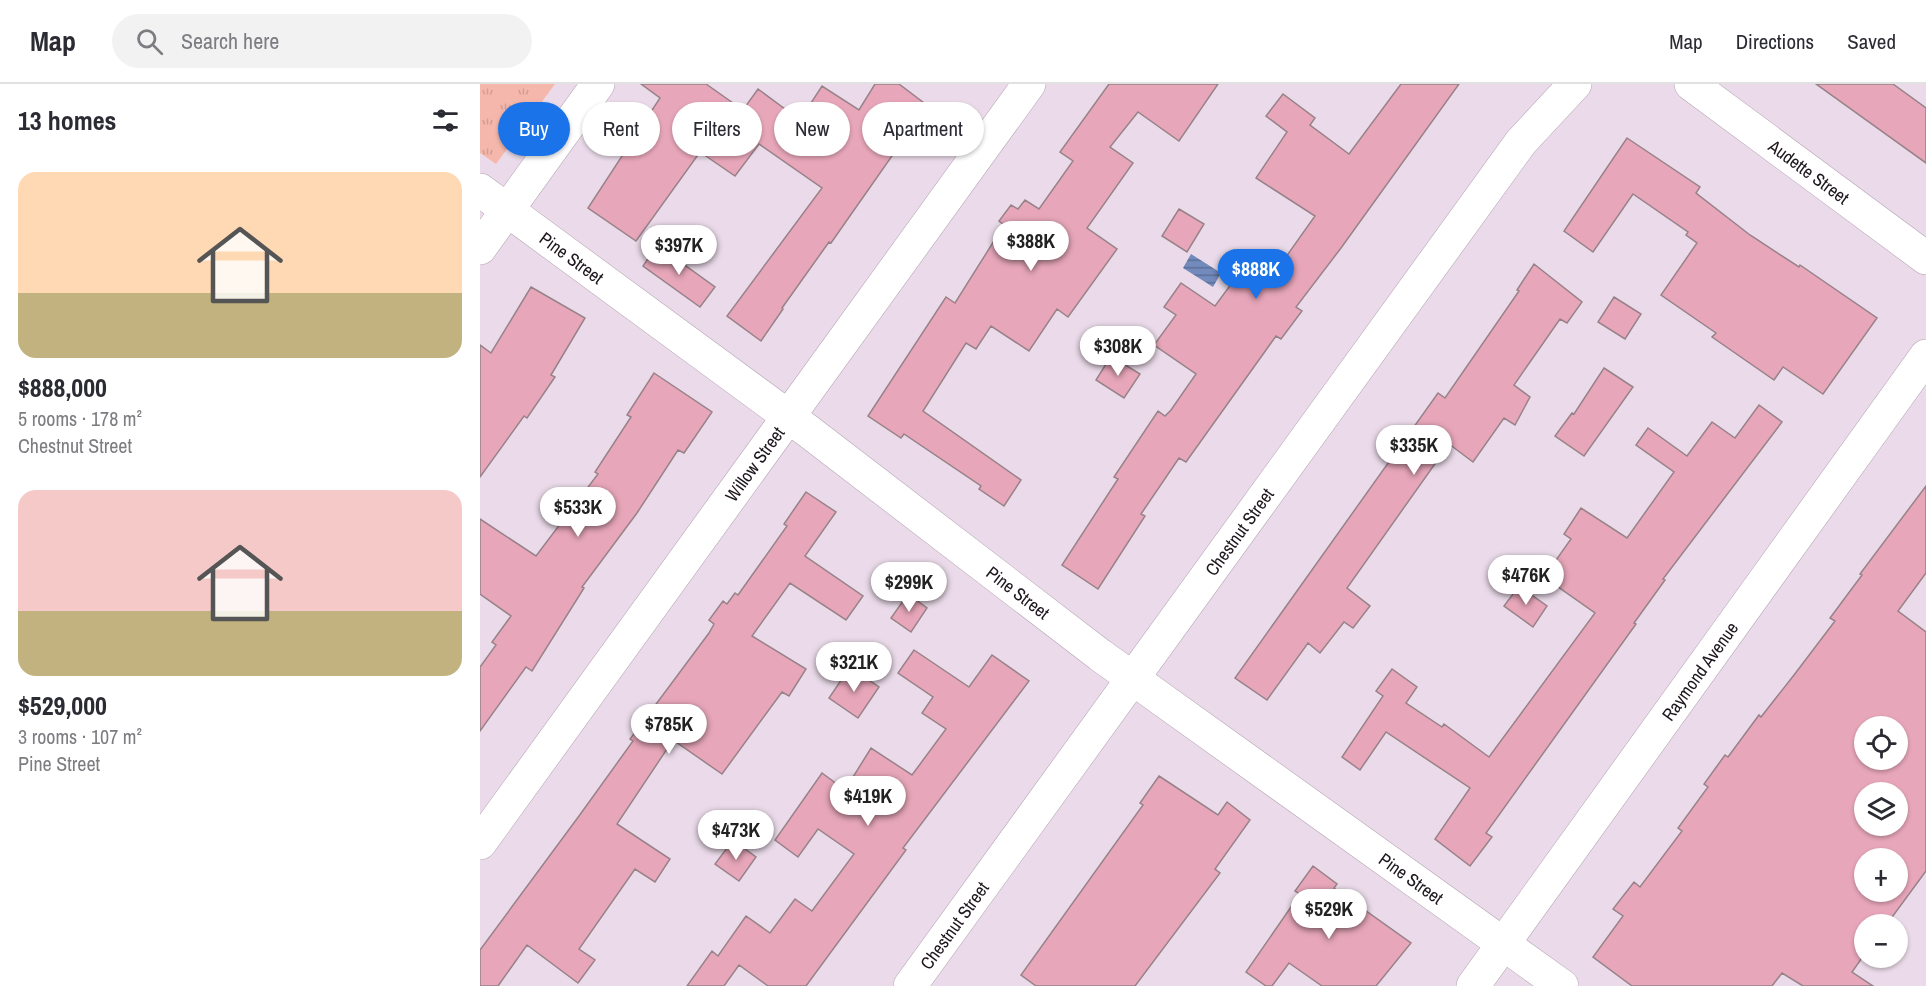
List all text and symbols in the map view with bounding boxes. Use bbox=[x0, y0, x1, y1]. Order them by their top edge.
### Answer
search box bbox=[112, 14, 532, 68]
text: Map bbox=[30, 22, 76, 60]
icon: search bbox=[133, 25, 166, 58]
text: Search here bbox=[181, 26, 279, 56]
text: Map bbox=[1669, 27, 1703, 56]
text: Directions bbox=[1736, 27, 1814, 56]
text: Saved bbox=[1847, 27, 1896, 56]
chip: Buy bbox=[498, 102, 570, 156]
chip: Rent bbox=[582, 102, 660, 156]
chip: Filters bbox=[672, 102, 762, 156]
chip: New bbox=[774, 102, 850, 156]
chip: Apartment bbox=[862, 102, 984, 156]
text: 13 homes bbox=[18, 103, 116, 138]
icon: filters bbox=[429, 104, 462, 137]
street label: Audette Street bbox=[1763, 133, 1855, 210]
icon: home bbox=[186, 211, 294, 319]
pin: $388K bbox=[989, 221, 1073, 272]
pin: $397K bbox=[637, 225, 721, 276]
street label: Pine Street bbox=[535, 226, 609, 289]
text: $388K bbox=[1007, 227, 1055, 254]
text: $397K bbox=[655, 231, 703, 258]
pin: $888K bbox=[1214, 249, 1298, 300]
text: $888K bbox=[1232, 255, 1280, 282]
pin: $308K bbox=[1076, 326, 1160, 377]
text: $308K bbox=[1094, 332, 1142, 359]
text: $888,000 bbox=[18, 370, 107, 405]
text: 5 rooms · 178 m² bbox=[18, 405, 142, 432]
street label: Willow Street bbox=[719, 421, 790, 506]
pin: $335K bbox=[1372, 425, 1456, 476]
text: $335K bbox=[1390, 431, 1438, 458]
text: Chestnut Street bbox=[18, 432, 132, 459]
street label: Chestnut Street bbox=[1199, 483, 1279, 580]
pin: $533K bbox=[536, 487, 620, 538]
text: $533K bbox=[554, 493, 602, 520]
icon: home bbox=[186, 529, 294, 637]
pin: $476K bbox=[1484, 555, 1568, 606]
street label: Pine Street bbox=[981, 560, 1055, 625]
text: $476K bbox=[1502, 561, 1550, 588]
pin: $299K bbox=[867, 562, 951, 613]
text: $299K bbox=[885, 568, 933, 595]
street label: Raymond Avenue bbox=[1655, 616, 1744, 726]
pin: $321K bbox=[812, 642, 896, 693]
text: $321K bbox=[830, 648, 878, 675]
text: $529,000 bbox=[18, 688, 107, 723]
pin: $785K bbox=[627, 704, 711, 755]
text: $785K bbox=[645, 710, 693, 737]
map controls bbox=[1854, 716, 1908, 968]
button: locate bbox=[1854, 716, 1908, 770]
text: 3 rooms · 107 m² bbox=[18, 723, 142, 750]
text: Pine Street bbox=[18, 750, 100, 777]
pin: $419K bbox=[826, 776, 910, 827]
text: $419K bbox=[844, 782, 892, 809]
button: layers bbox=[1854, 782, 1908, 836]
pin: $473K bbox=[694, 810, 778, 861]
text: $473K bbox=[712, 816, 760, 843]
street label: Pine Street bbox=[1374, 846, 1449, 910]
button: + bbox=[1854, 848, 1908, 902]
street label: Chestnut Street bbox=[914, 876, 994, 974]
pin: $529K bbox=[1287, 889, 1371, 940]
text: $529K bbox=[1305, 895, 1353, 922]
button: − bbox=[1854, 914, 1908, 968]

